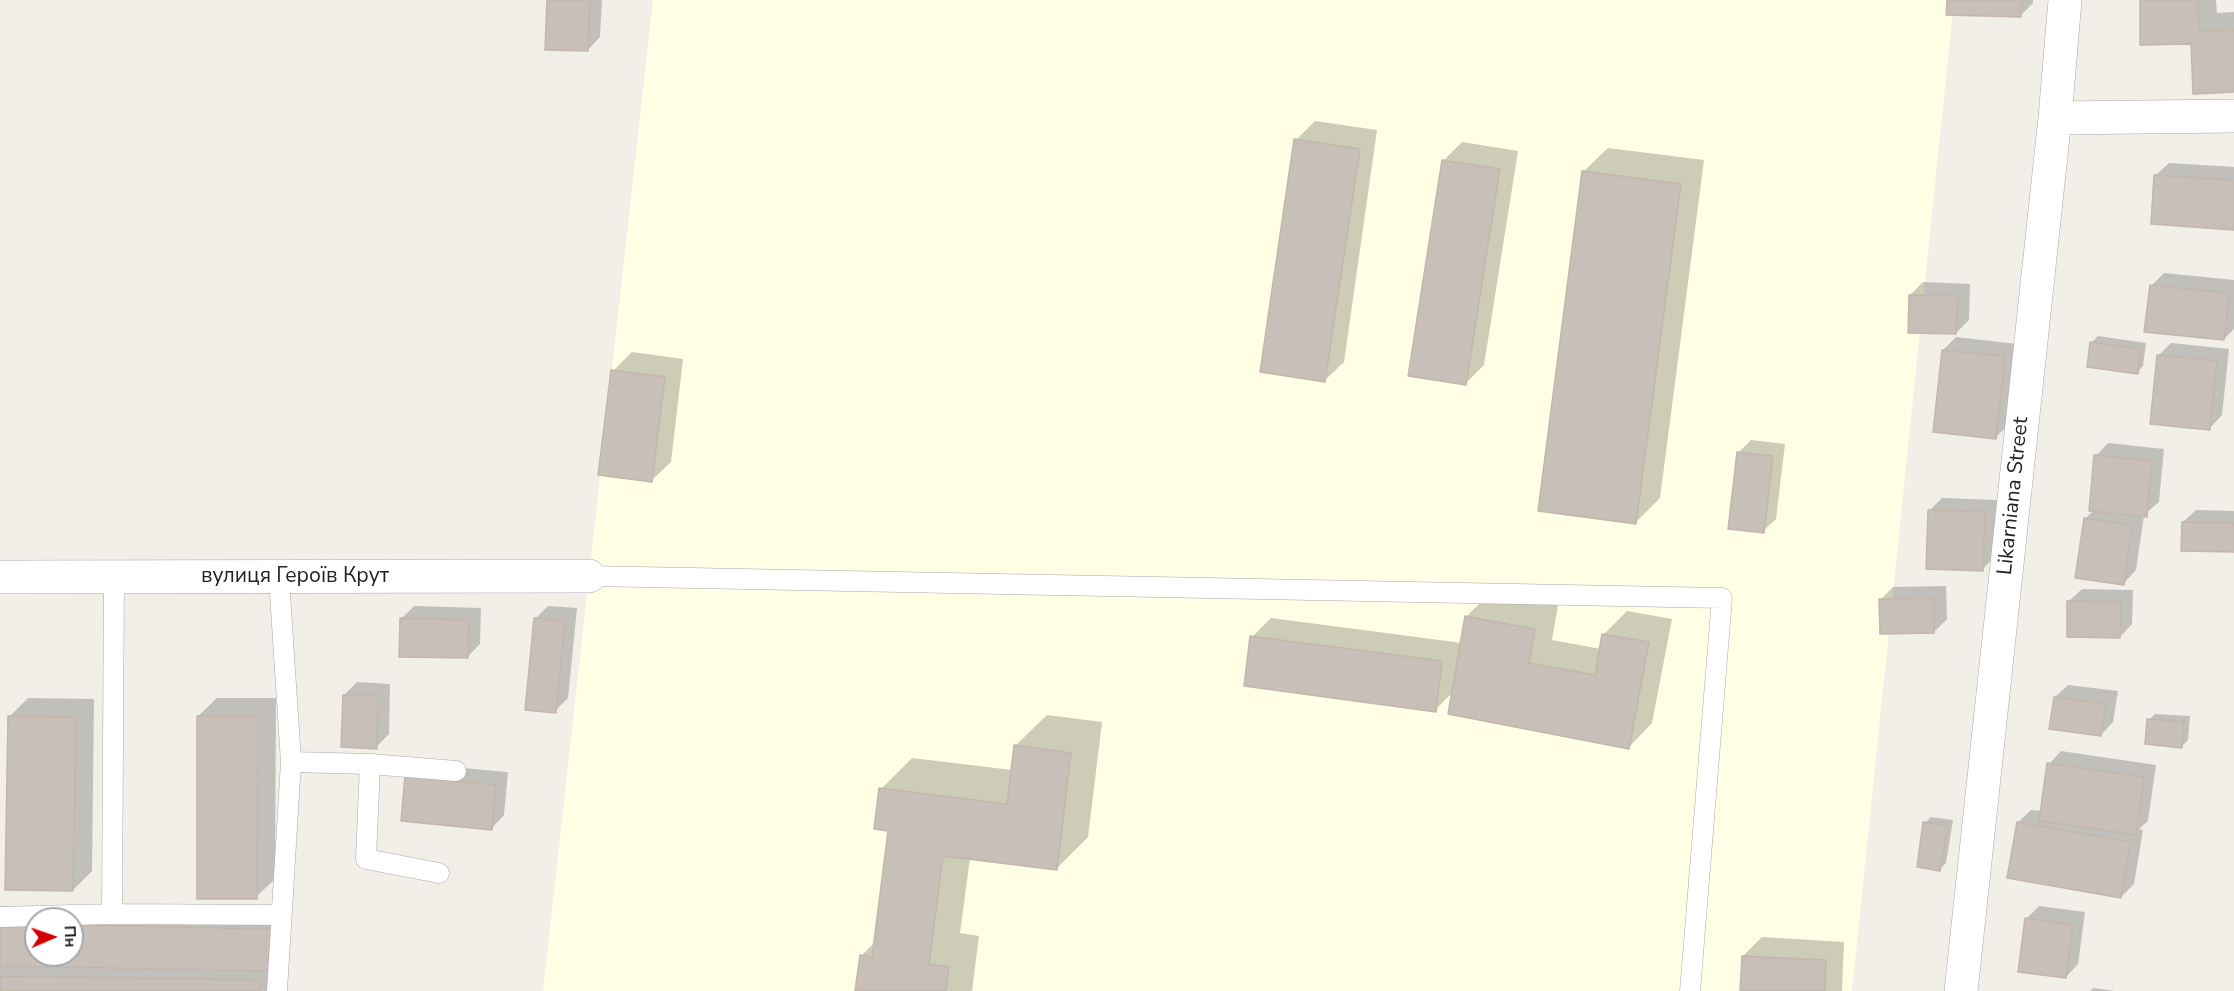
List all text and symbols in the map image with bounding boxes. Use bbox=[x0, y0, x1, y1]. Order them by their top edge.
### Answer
street label: Likarniana Street bbox=[1993, 416, 2035, 576]
street label: вулиця Героїв Крут bbox=[201, 564, 389, 590]
north arrow bbox=[24, 907, 84, 967]
text: Пн bbox=[59, 925, 81, 948]

